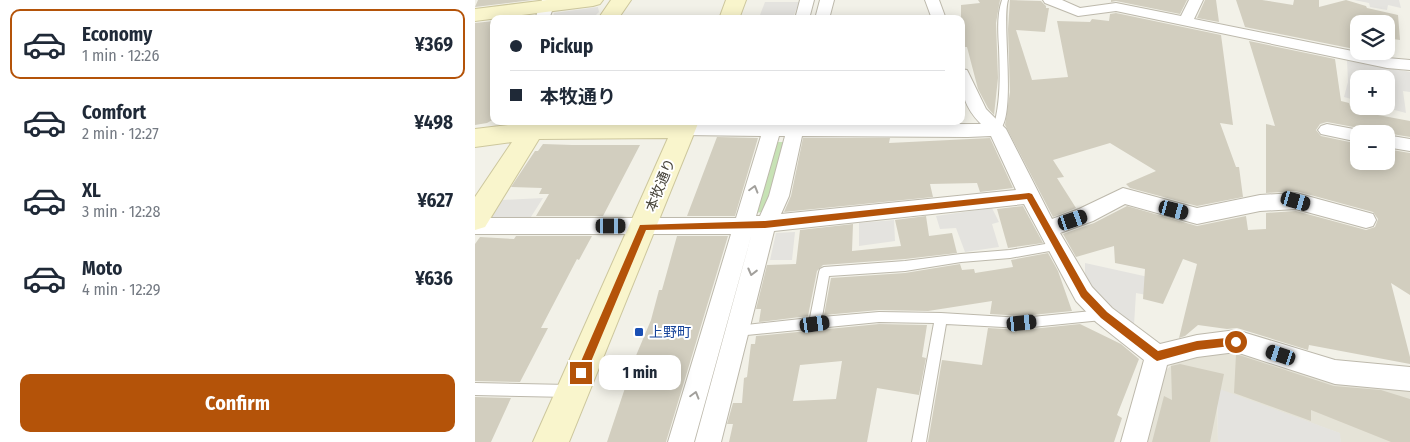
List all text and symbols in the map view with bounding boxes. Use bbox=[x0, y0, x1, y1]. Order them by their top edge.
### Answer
map controls bbox=[1350, 15, 1395, 170]
button: layers bbox=[1350, 15, 1395, 60]
icon: car bbox=[22, 22, 67, 67]
text: Economy bbox=[82, 23, 152, 46]
text: ¥369 bbox=[415, 33, 453, 56]
text: Pickup bbox=[540, 35, 593, 58]
text: 1 min · 12:26 bbox=[82, 46, 159, 65]
button: + bbox=[1350, 70, 1395, 115]
text: 本牧通り bbox=[540, 85, 616, 108]
icon: car bbox=[22, 100, 67, 145]
text: Comfort bbox=[82, 101, 146, 124]
text: ¥498 bbox=[414, 111, 453, 134]
text: 2 min · 12:27 bbox=[82, 124, 159, 143]
button: − bbox=[1350, 125, 1395, 170]
street label: 本牧通り bbox=[642, 156, 679, 214]
icon: car bbox=[22, 178, 67, 223]
text: XL bbox=[82, 179, 101, 202]
one-way arrow bbox=[748, 185, 758, 193]
text: ¥627 bbox=[417, 189, 453, 212]
car bbox=[1279, 190, 1312, 212]
car bbox=[1157, 199, 1190, 221]
text: 3 min · 12:28 bbox=[82, 202, 160, 221]
car bbox=[1056, 208, 1089, 232]
car bbox=[596, 219, 626, 234]
icon: car bbox=[22, 256, 67, 301]
text: Moto bbox=[82, 257, 122, 280]
text: ¥636 bbox=[415, 267, 453, 290]
one-way arrow bbox=[748, 267, 758, 275]
text: 4 min · 12:29 bbox=[82, 280, 161, 299]
car bbox=[799, 314, 830, 334]
car bbox=[1006, 314, 1037, 332]
place label: 上野町 bbox=[649, 324, 691, 341]
marker: 上野町 bbox=[633, 326, 645, 338]
route start bbox=[1225, 331, 1247, 353]
car bbox=[1264, 343, 1297, 367]
callout: 1 min bbox=[599, 356, 681, 390]
route end bbox=[570, 362, 592, 384]
text: 1 min bbox=[623, 363, 657, 382]
button: Confirm bbox=[20, 374, 455, 432]
one-way arrow bbox=[689, 391, 700, 400]

